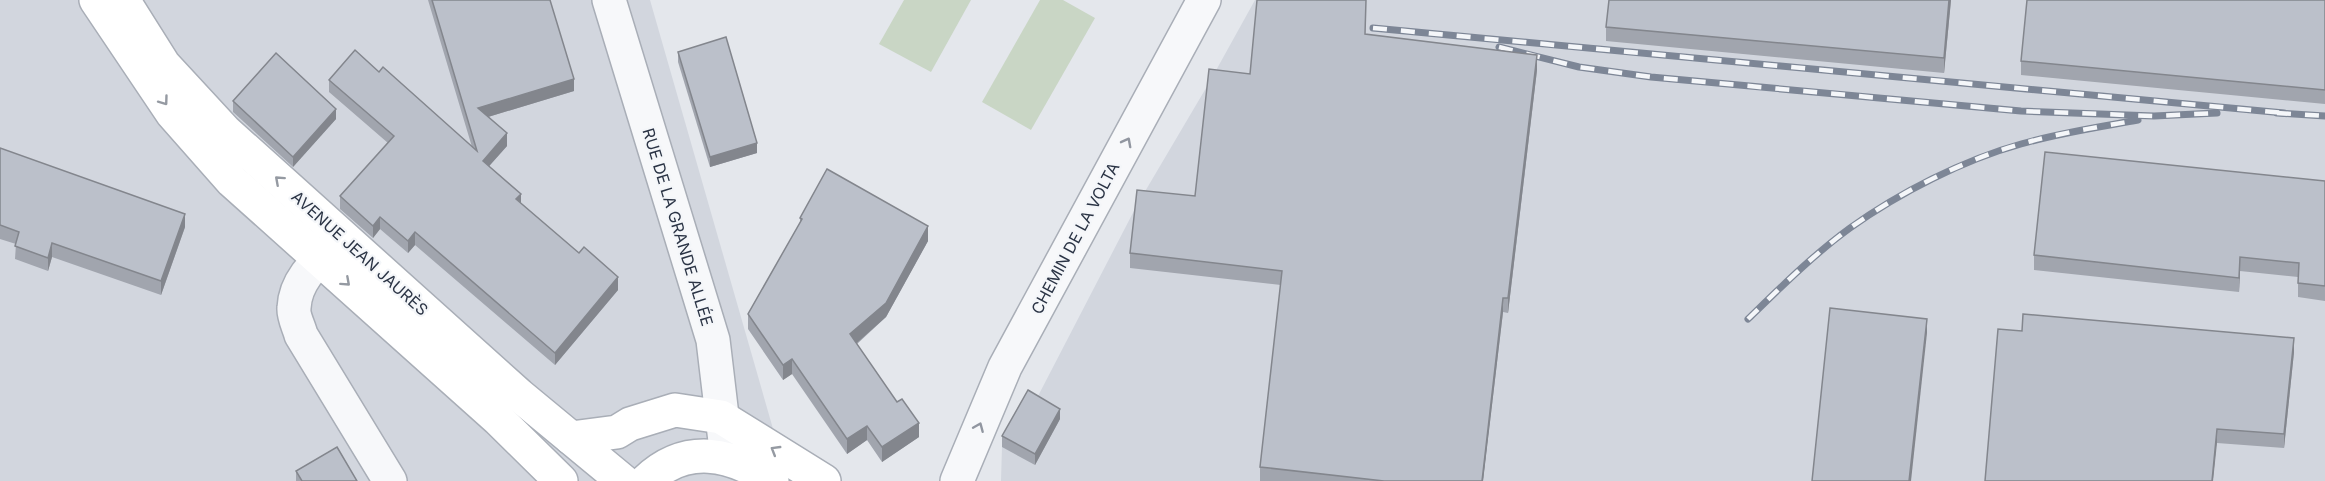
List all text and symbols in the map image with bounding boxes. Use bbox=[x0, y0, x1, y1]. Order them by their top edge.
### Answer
one-way arrow bbox=[156, 95, 167, 106]
street label: RUE DE LA GRANDE ALLÉE bbox=[638, 126, 718, 328]
one-way arrow bbox=[1120, 138, 1131, 148]
street label: CHEMIN DE LA VOLTA bbox=[1027, 159, 1123, 317]
one-way arrow bbox=[275, 176, 286, 187]
street label: AVENUE JEAN JAURÈS bbox=[288, 186, 432, 320]
one-way arrow bbox=[339, 275, 350, 286]
one-way arrow bbox=[972, 422, 984, 433]
one-way arrow bbox=[771, 445, 781, 457]

